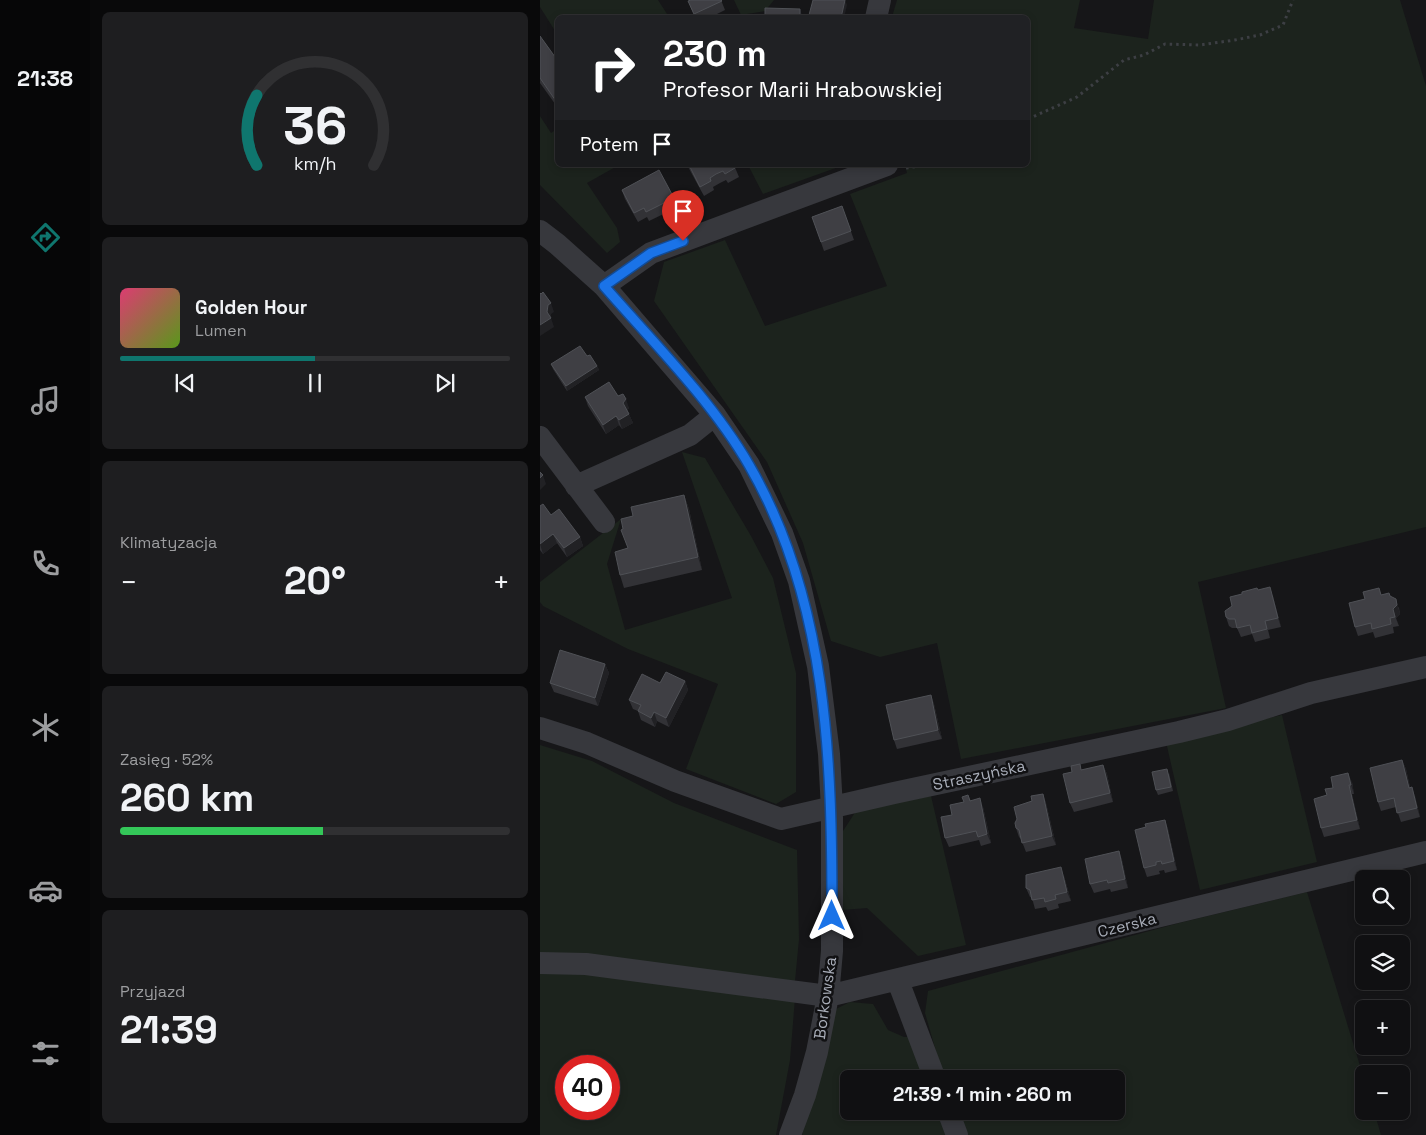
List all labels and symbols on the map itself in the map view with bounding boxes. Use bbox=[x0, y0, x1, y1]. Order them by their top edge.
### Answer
pin bbox=[662, 190, 704, 241]
street label: Straszyńska bbox=[931, 755, 1027, 795]
position arrow bbox=[805, 889, 857, 941]
street label: Czerska bbox=[1095, 908, 1159, 942]
street label: Borkowska bbox=[809, 955, 841, 1041]
speed limit sign: 40 bbox=[555, 1055, 620, 1120]

